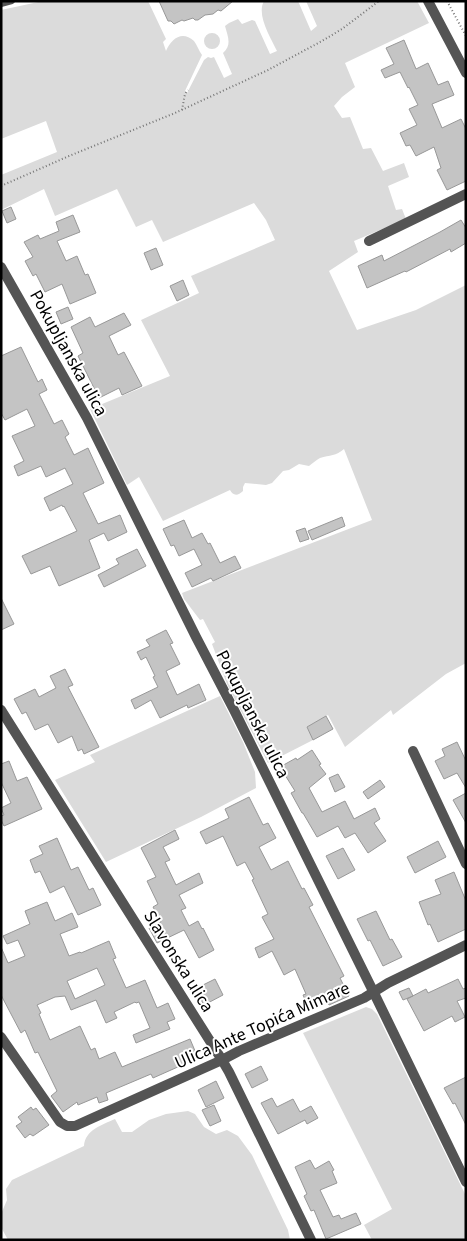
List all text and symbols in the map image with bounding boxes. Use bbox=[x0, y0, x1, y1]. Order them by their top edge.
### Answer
street label: Pokupljanska ulica bbox=[23, 286, 114, 421]
street label: Pokupljanska ulica bbox=[209, 646, 296, 783]
street label: Slavonska ulica bbox=[137, 905, 220, 1017]
street label: Ulica Ante Topića Mimare bbox=[171, 976, 354, 1075]

